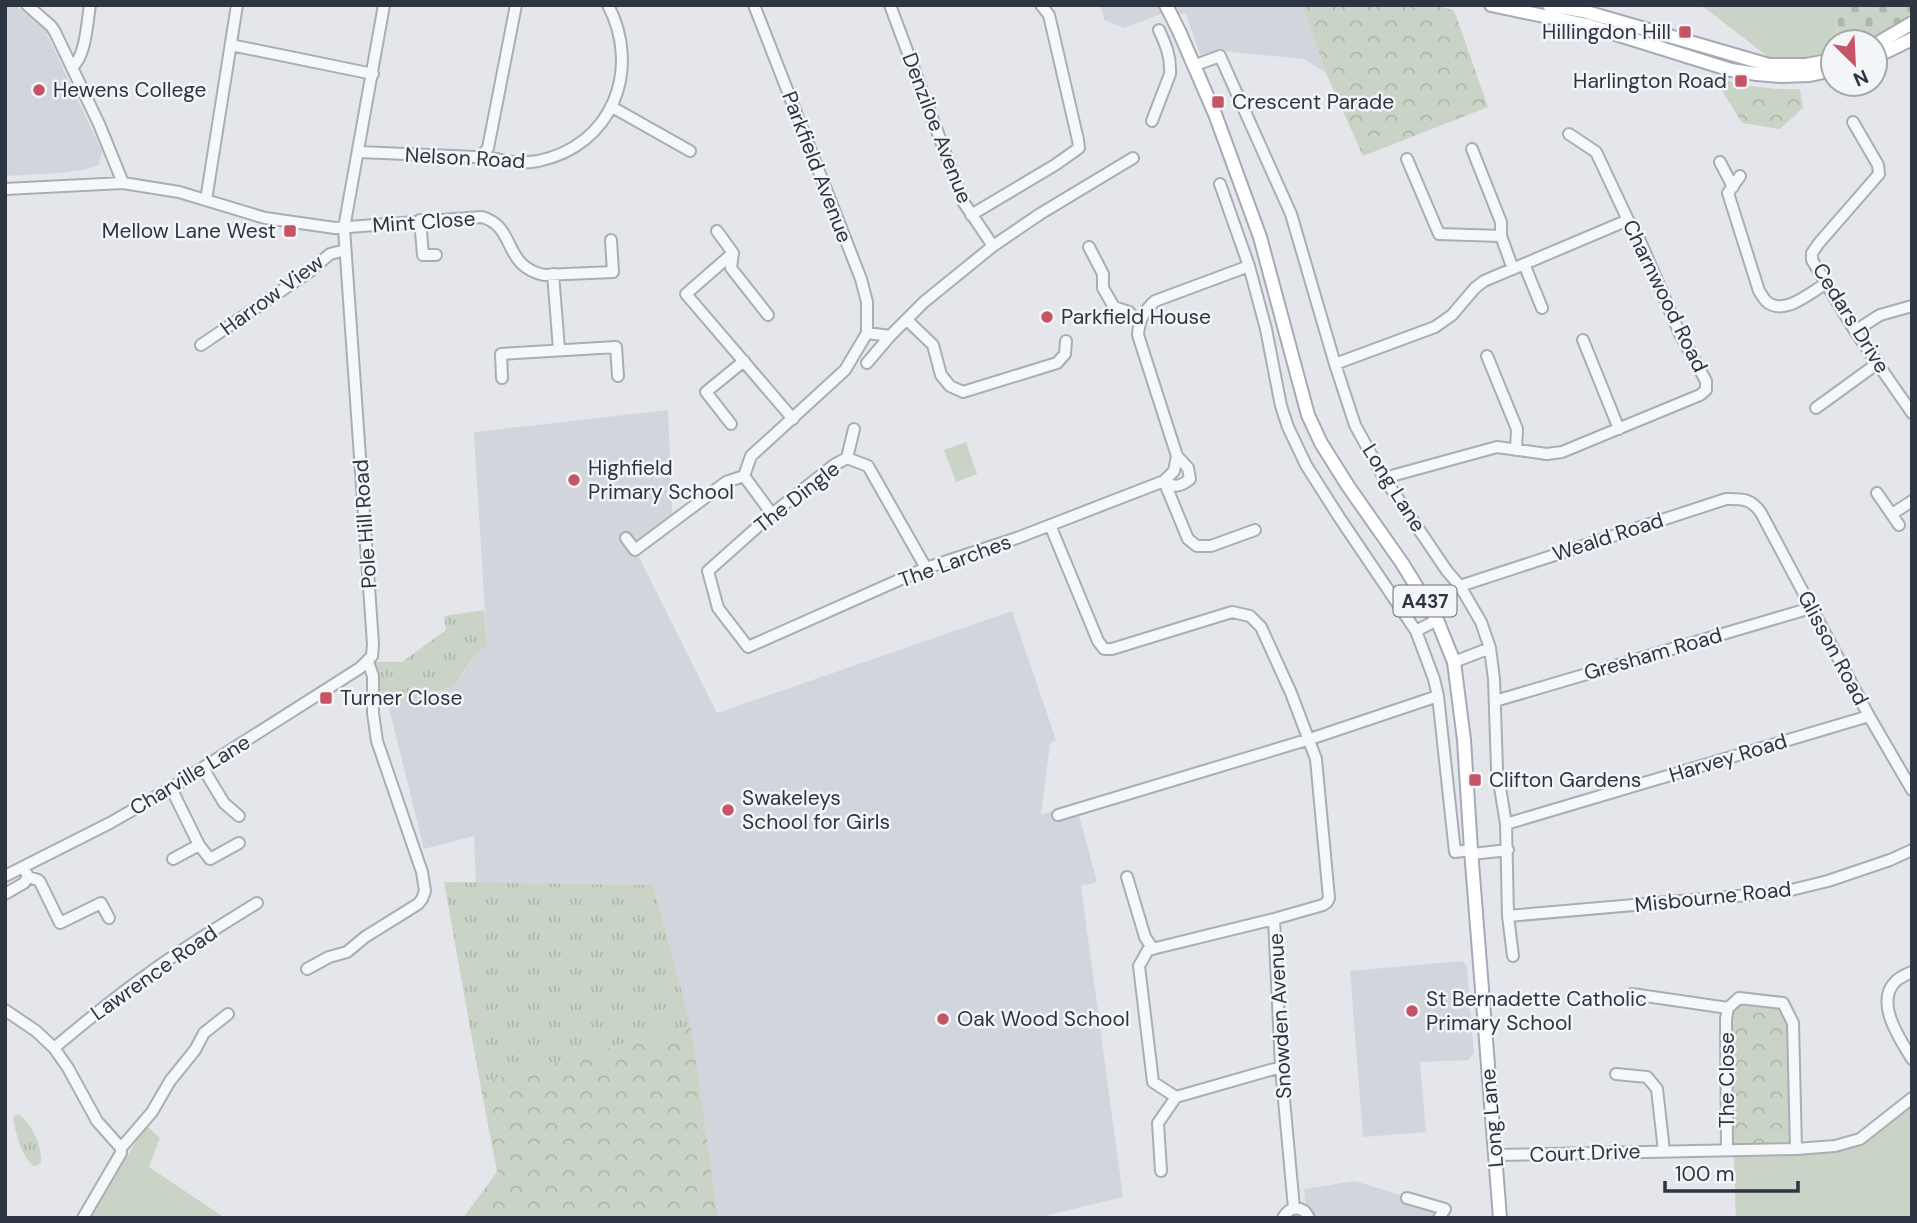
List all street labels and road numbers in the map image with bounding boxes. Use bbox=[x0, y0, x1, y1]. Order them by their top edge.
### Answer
street label: Denziloe Avenue bbox=[895, 49, 979, 207]
street label: Parkfield Avenue bbox=[775, 87, 859, 247]
street label: Nelson Road bbox=[404, 141, 526, 175]
street label: Mint Close bbox=[372, 204, 477, 240]
street label: Charnwood Road bbox=[1616, 215, 1714, 377]
street label: Harrow View bbox=[215, 248, 329, 342]
street label: Cedars Drive bbox=[1806, 257, 1896, 379]
street label: Long Lane bbox=[1356, 439, 1432, 537]
street label: The Dingle bbox=[748, 455, 846, 539]
street label: Pole Hill Road bbox=[347, 458, 383, 590]
street label: Weald Road bbox=[1549, 506, 1667, 568]
street label: The Larches bbox=[895, 528, 1015, 594]
road number: A437 bbox=[1394, 586, 1456, 616]
street label: Glisson Road bbox=[1791, 586, 1875, 710]
street label: Gresham Road bbox=[1581, 621, 1725, 687]
street label: Harvey Road bbox=[1666, 727, 1790, 789]
street label: Charville Lane bbox=[125, 728, 255, 822]
street label: Misbourne Road bbox=[1633, 875, 1793, 919]
street label: Lawrence Road bbox=[85, 919, 223, 1027]
street label: Snowden Avenue bbox=[1262, 932, 1298, 1100]
street label: The Close bbox=[1713, 1032, 1741, 1128]
street label: Long Lane bbox=[1474, 1067, 1510, 1168]
street label: Court Drive bbox=[1529, 1137, 1641, 1169]

